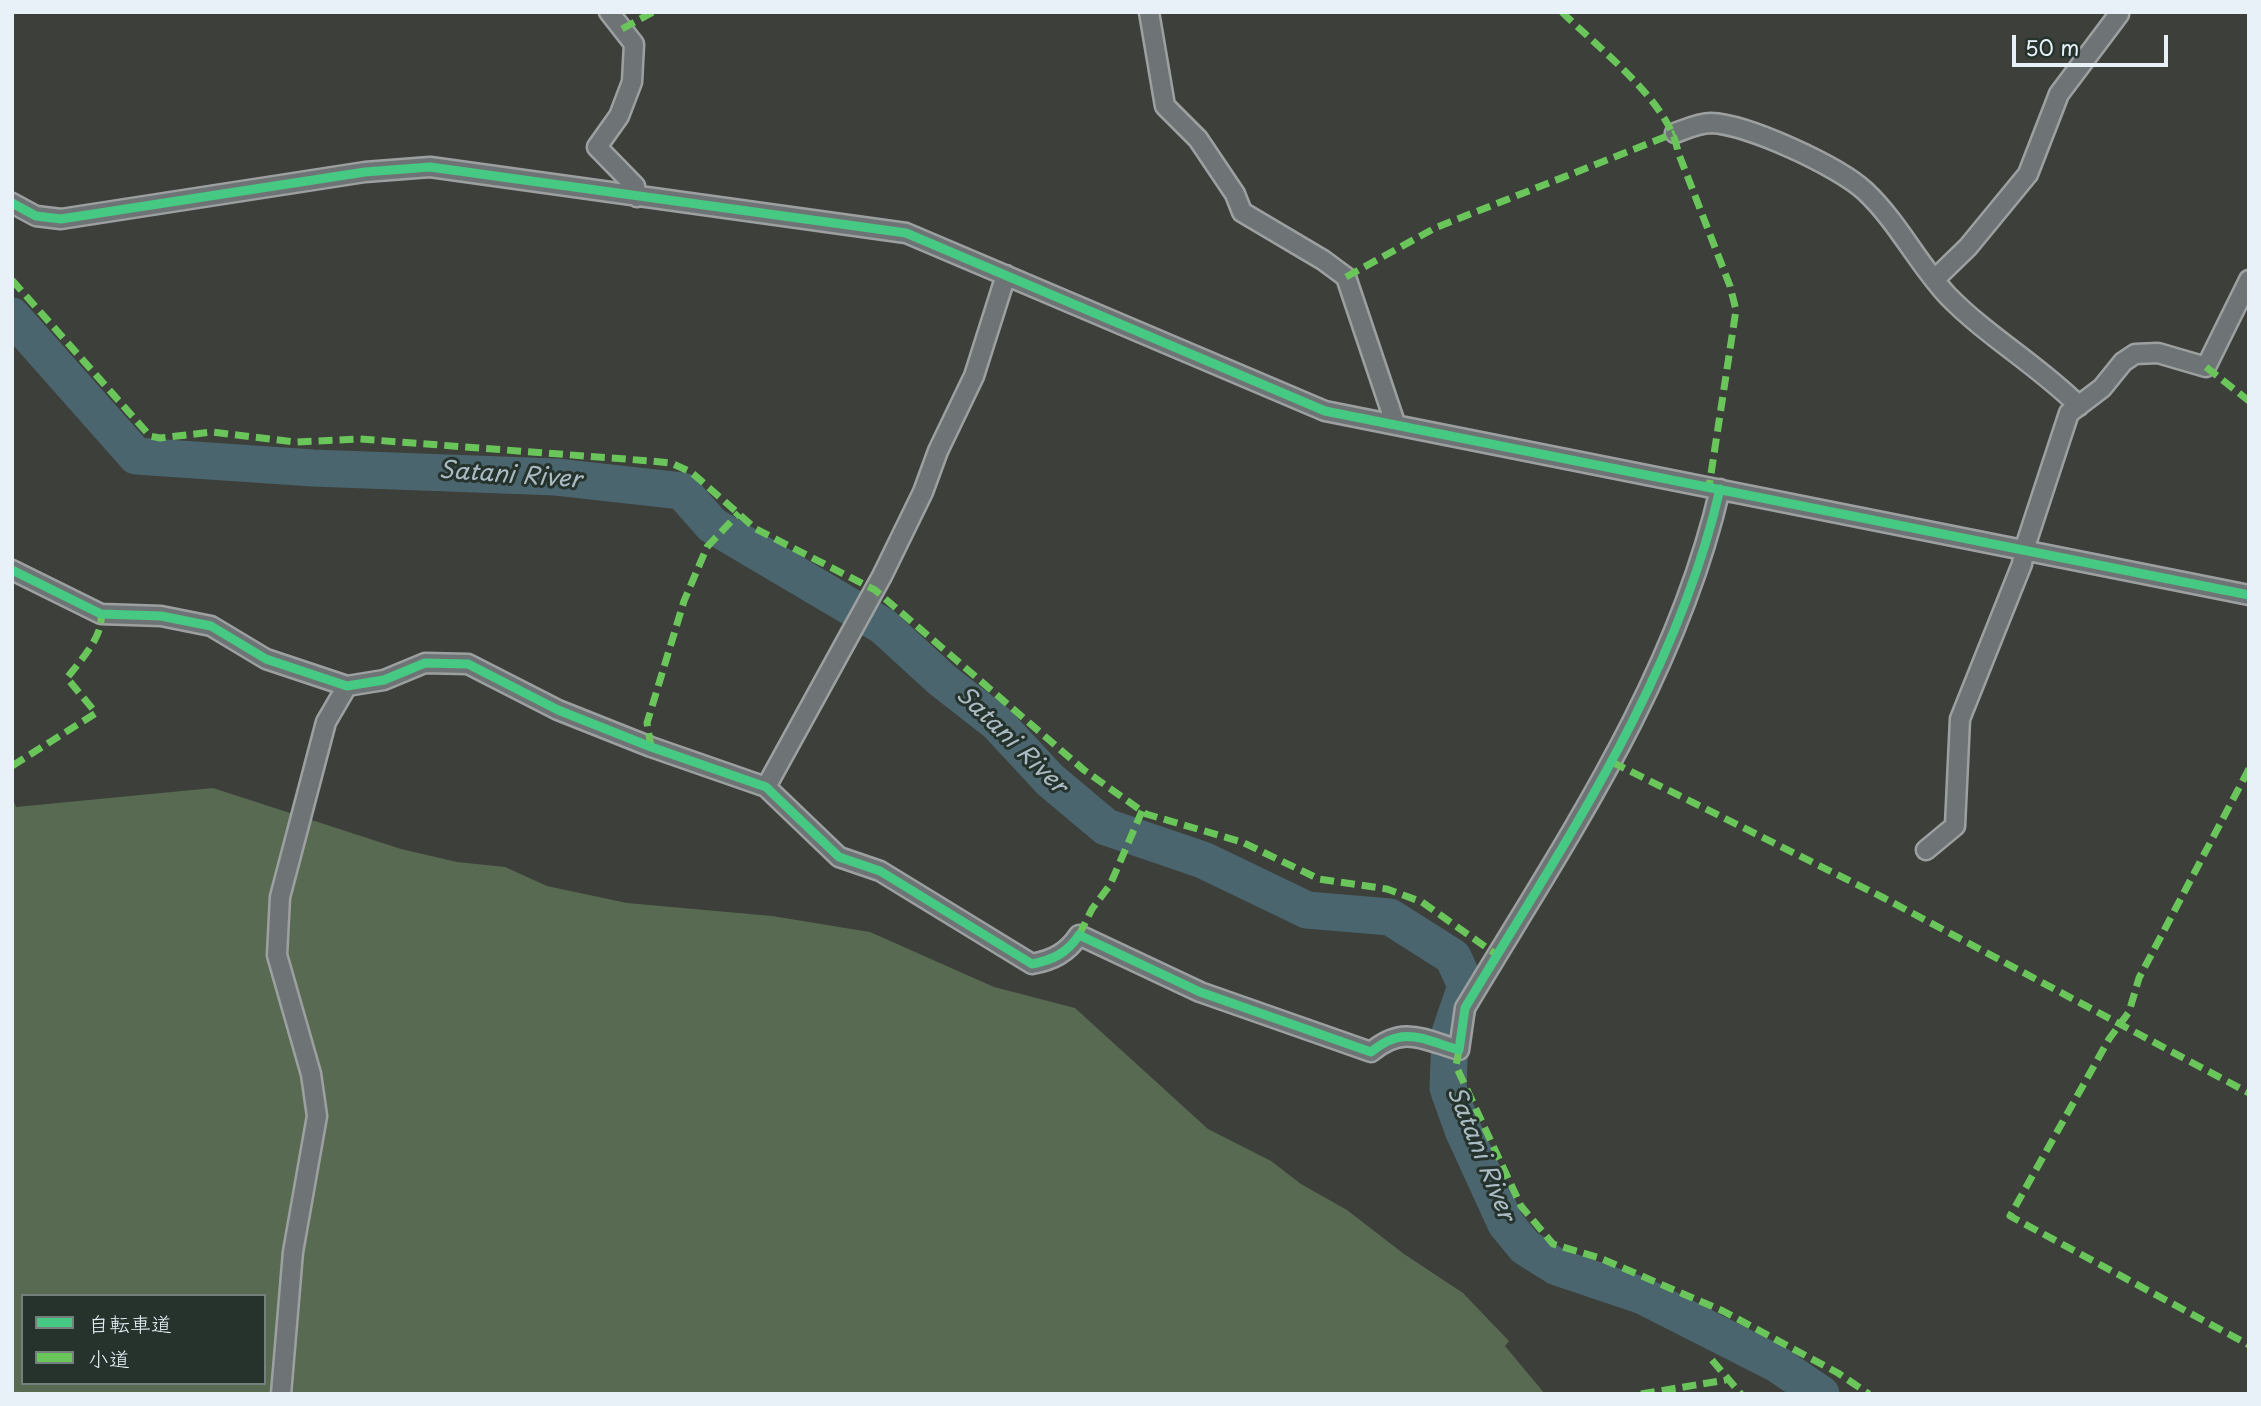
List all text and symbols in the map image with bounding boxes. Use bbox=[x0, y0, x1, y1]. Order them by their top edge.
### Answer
scale bar bbox=[2016, 21, 2172, 65]
text: 50 m bbox=[2025, 31, 2079, 63]
water label: Satani River bbox=[438, 457, 582, 495]
water label: Satani River bbox=[950, 681, 1072, 801]
water label: Satani River bbox=[1440, 1083, 1520, 1225]
legend bbox=[21, 1294, 266, 1385]
text: 自転車道 bbox=[88, 1307, 172, 1339]
text: 小道 bbox=[88, 1342, 130, 1374]

